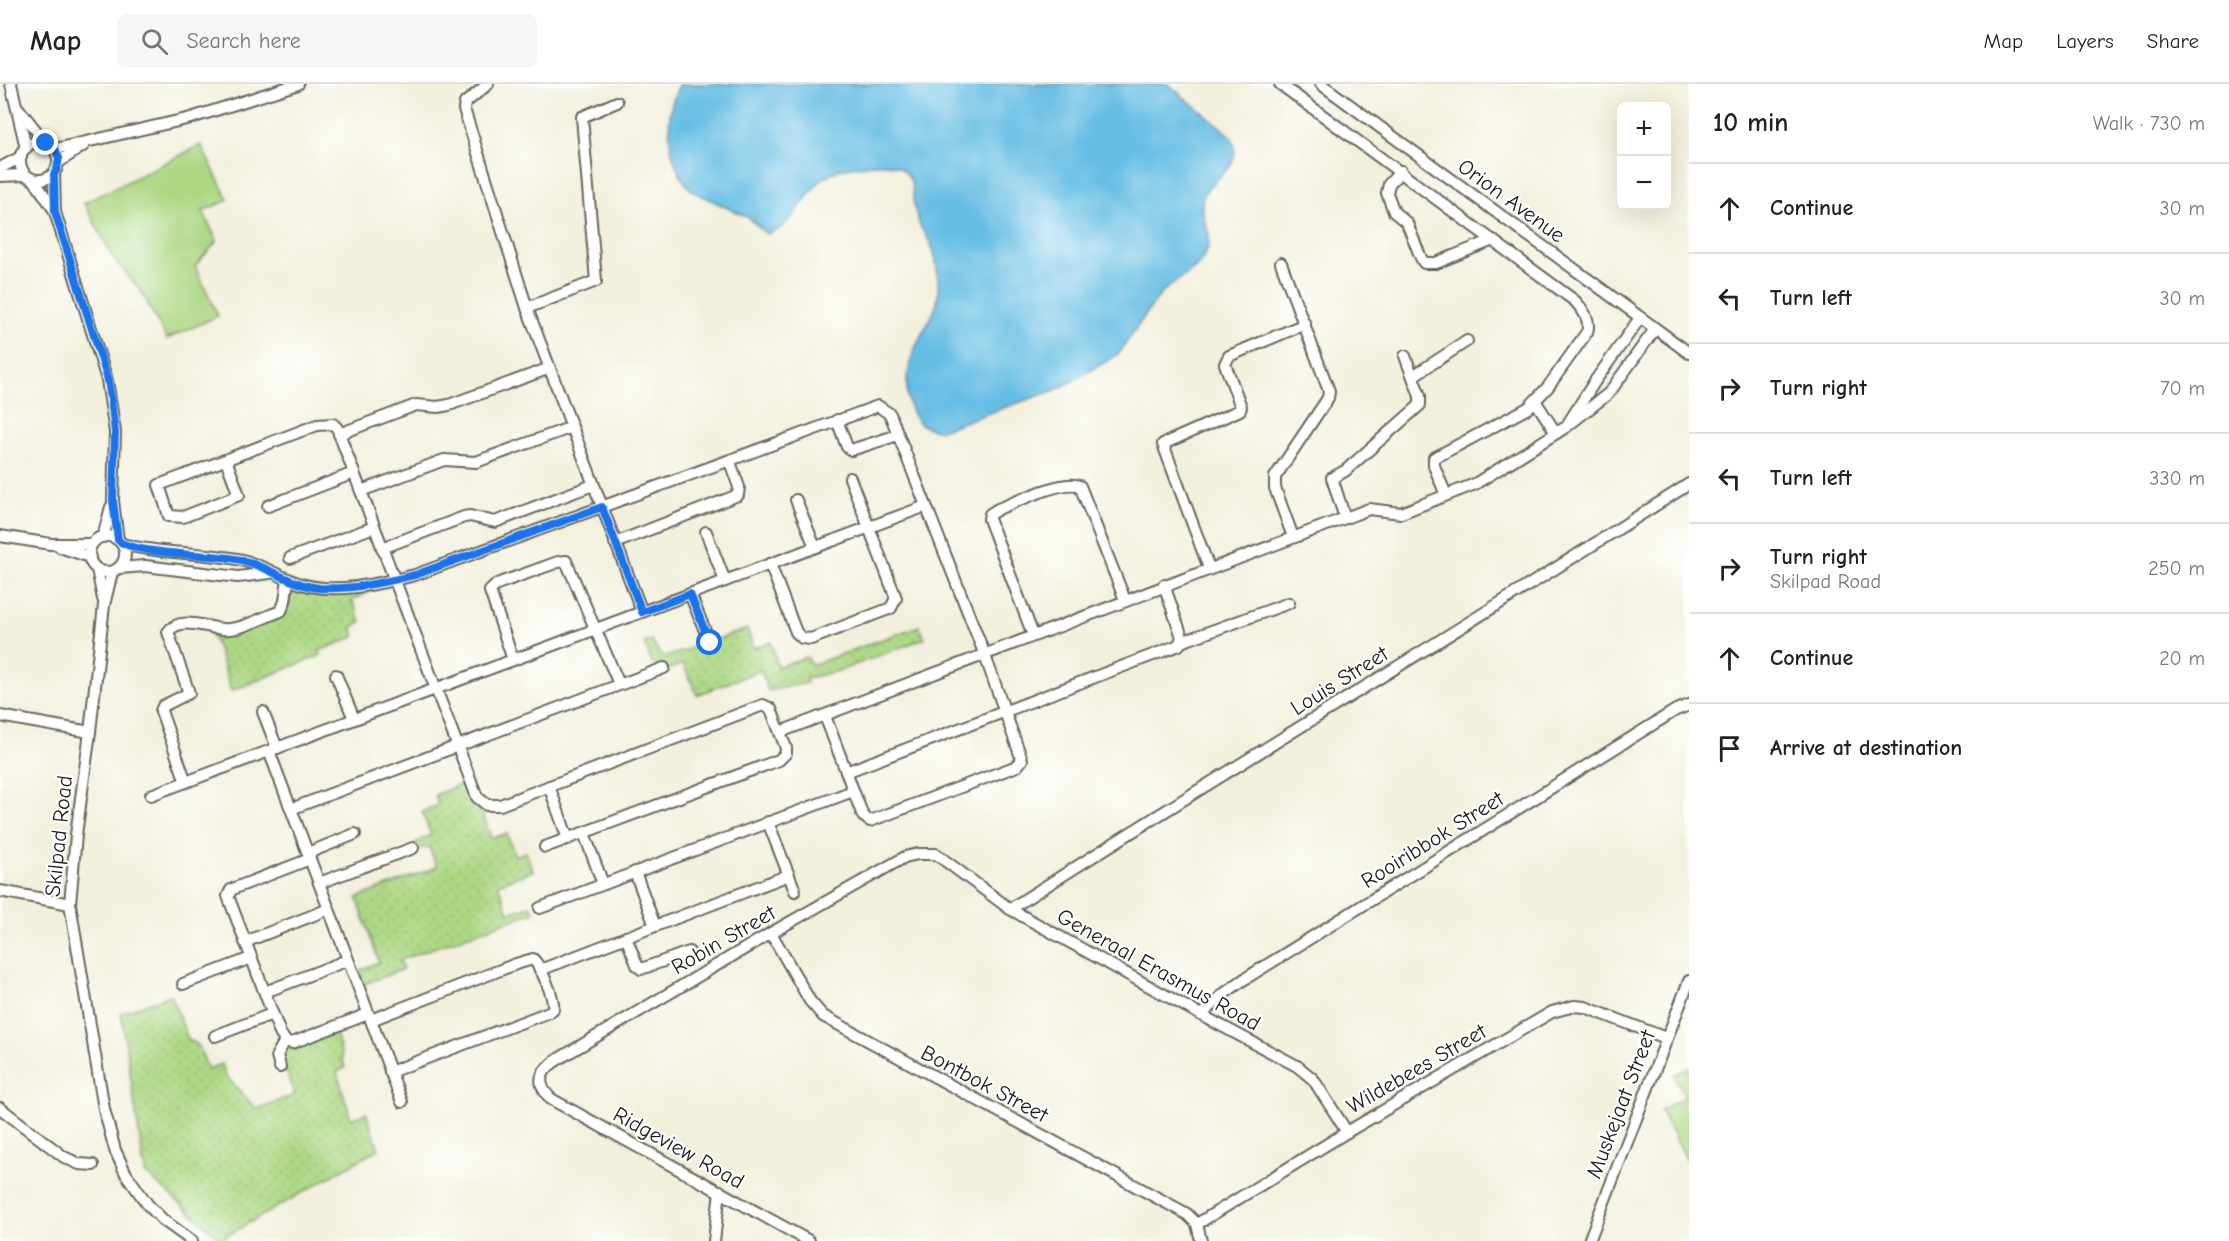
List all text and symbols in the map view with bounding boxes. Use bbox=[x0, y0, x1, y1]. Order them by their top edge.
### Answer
search box bbox=[117, 14, 537, 68]
text: Map bbox=[30, 25, 81, 57]
icon: search bbox=[138, 25, 171, 58]
text: Search here bbox=[186, 28, 301, 54]
text: Map bbox=[1984, 29, 2023, 53]
text: Layers bbox=[2056, 29, 2114, 53]
text: Share bbox=[2147, 29, 2199, 53]
map controls bbox=[1617, 102, 1671, 210]
button: + bbox=[1617, 102, 1671, 156]
text: 10 min bbox=[1713, 108, 1788, 138]
text: Walk · 730 m bbox=[2093, 112, 2205, 135]
route end bbox=[32, 129, 58, 155]
street label: Orion Avenue bbox=[1453, 153, 1570, 248]
button: − bbox=[1617, 156, 1671, 210]
icon: ahead bbox=[1713, 192, 1746, 225]
text: Continue bbox=[1770, 195, 1853, 221]
text: 30 m bbox=[2159, 197, 2205, 220]
icon: left bbox=[1713, 282, 1746, 315]
text: Turn left bbox=[1770, 285, 1852, 311]
text: 30 m bbox=[2159, 287, 2205, 310]
icon: right bbox=[1713, 372, 1746, 405]
text: Turn right bbox=[1770, 375, 1867, 401]
text: 70 m bbox=[2160, 377, 2205, 400]
icon: left bbox=[1713, 462, 1746, 495]
text: Turn left bbox=[1770, 465, 1852, 491]
text: 330 m bbox=[2149, 467, 2205, 490]
text: Turn right bbox=[1770, 544, 1867, 570]
icon: right bbox=[1713, 552, 1746, 585]
text: 250 m bbox=[2148, 557, 2205, 580]
text: Skilpad Road bbox=[1770, 570, 1881, 593]
route start bbox=[696, 629, 722, 655]
street label: Louis Street bbox=[1286, 640, 1394, 721]
icon: ahead bbox=[1713, 642, 1746, 675]
text: Continue bbox=[1770, 645, 1853, 671]
text: 20 m bbox=[2159, 647, 2205, 670]
icon: arrive bbox=[1713, 732, 1746, 765]
text: Arrive at destination bbox=[1770, 735, 1962, 761]
street label: Skilpad Road bbox=[40, 774, 78, 898]
street label: Rooiribbok Street bbox=[1356, 785, 1509, 894]
street label: Robin Street bbox=[667, 899, 781, 980]
street label: Generaal Erasmus Road bbox=[1052, 903, 1265, 1037]
street label: Wildebees Street bbox=[1342, 1018, 1492, 1119]
street label: Muskejaat Street bbox=[1581, 1026, 1661, 1182]
street label: Bontbok Street bbox=[917, 1039, 1053, 1129]
street label: Ridgeview Road bbox=[609, 1101, 749, 1195]

